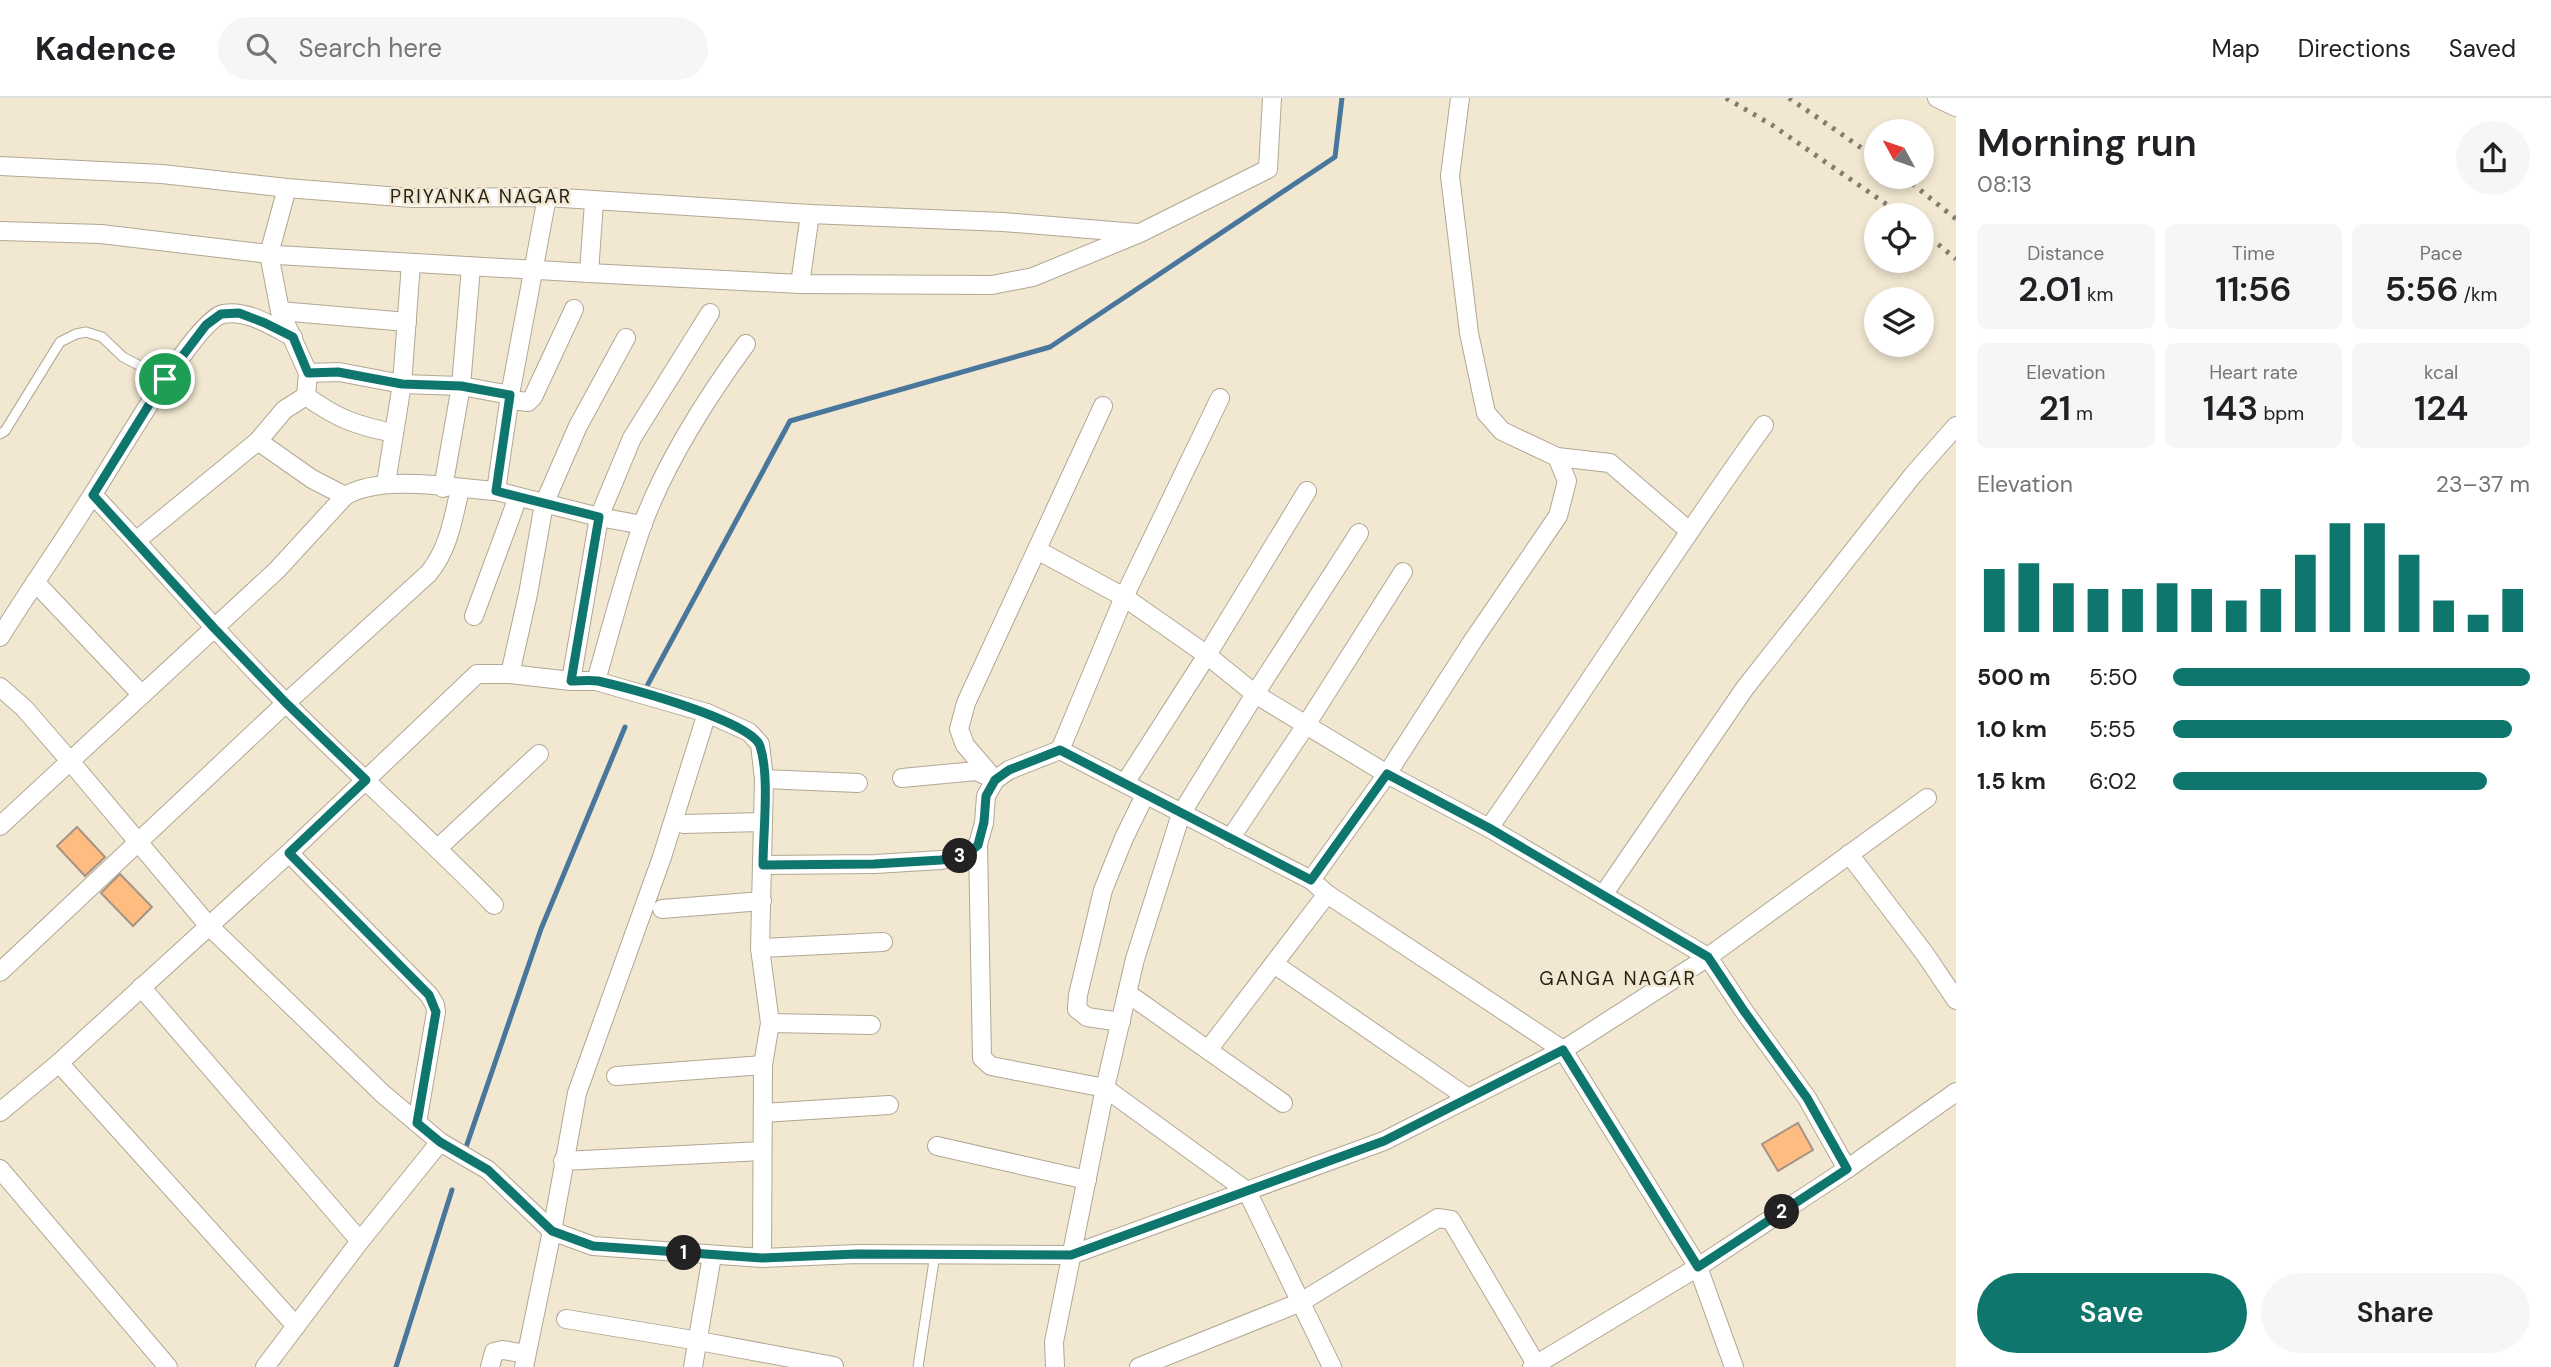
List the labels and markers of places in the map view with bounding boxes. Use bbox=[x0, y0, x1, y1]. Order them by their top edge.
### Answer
pin bbox=[135, 349, 195, 409]
pin: 3 bbox=[942, 838, 978, 874]
pin: 2 bbox=[1764, 1194, 1800, 1230]
pin: 1 bbox=[666, 1236, 702, 1270]

